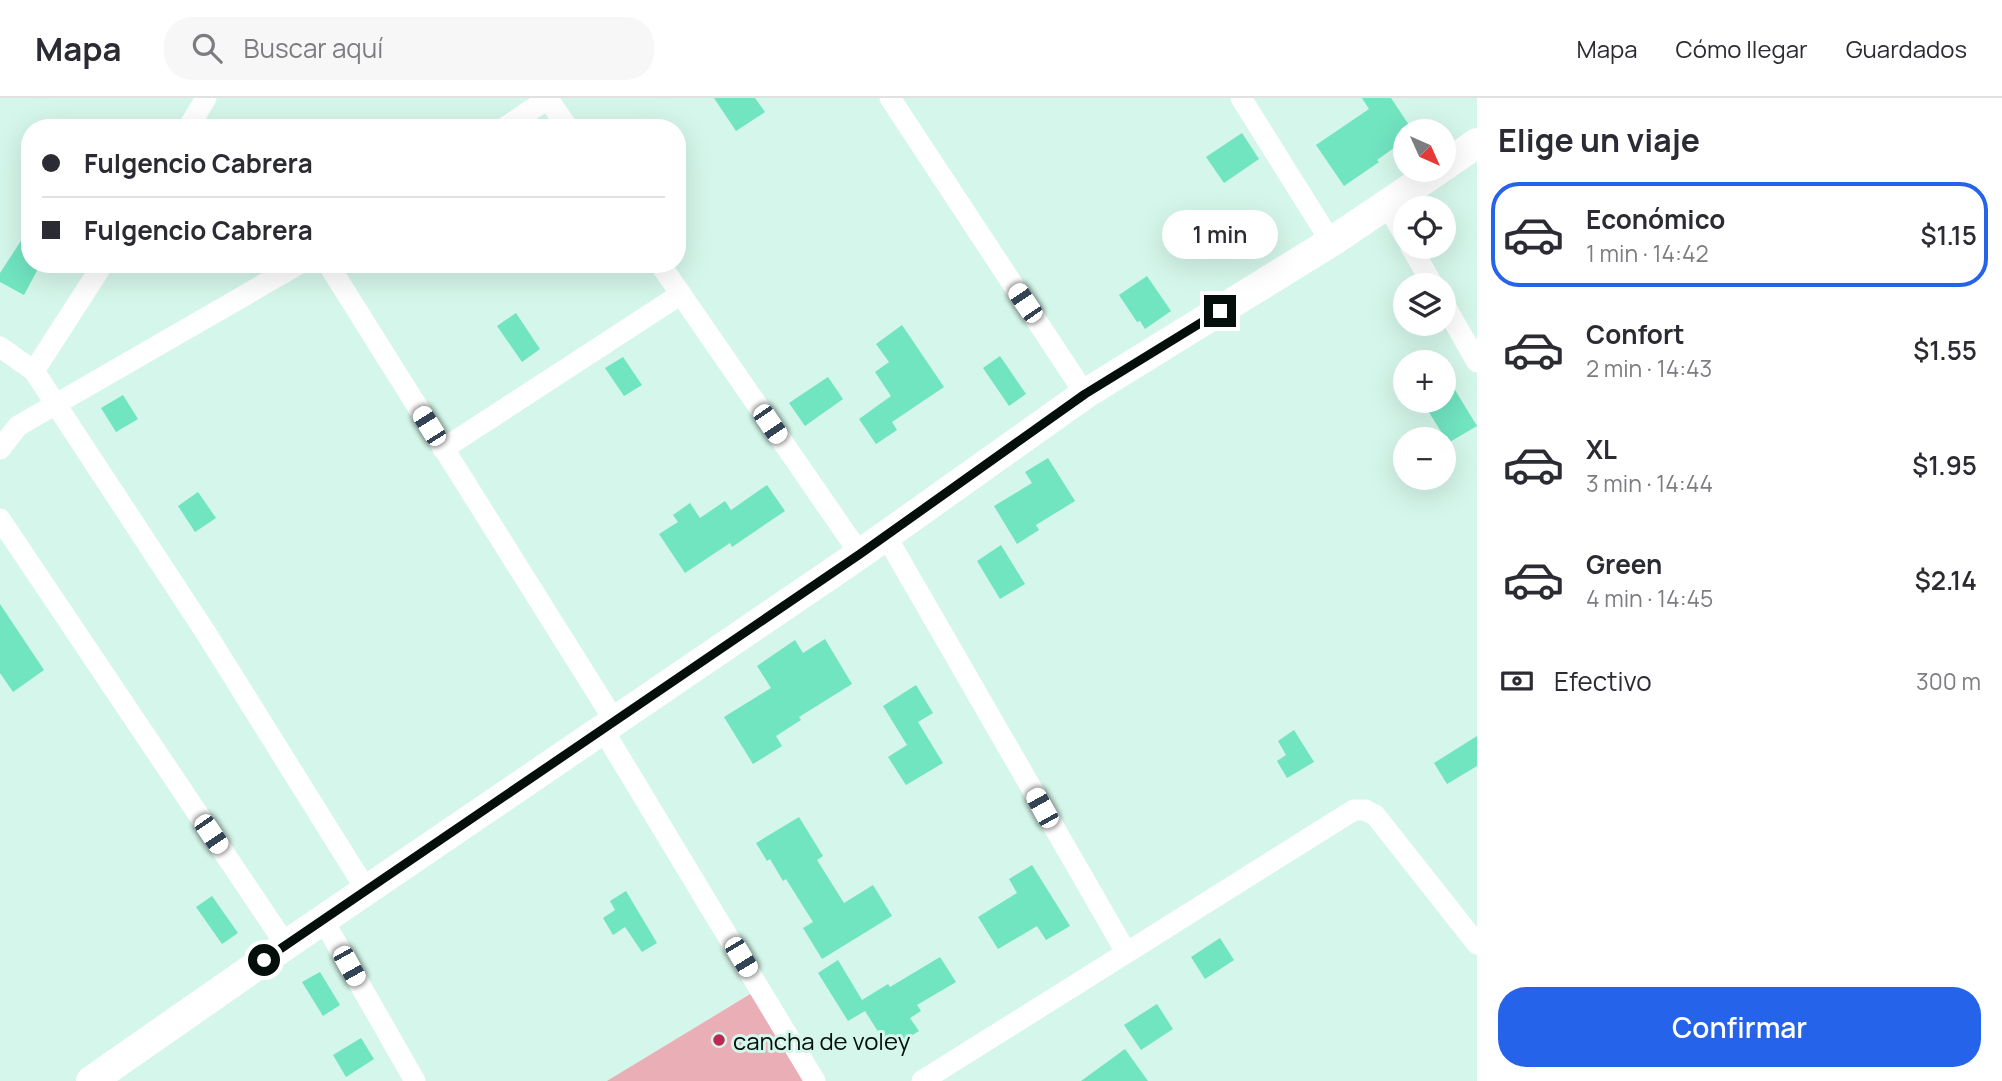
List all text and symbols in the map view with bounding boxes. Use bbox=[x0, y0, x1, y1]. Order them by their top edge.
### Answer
search box bbox=[164, 17, 654, 80]
text: Mapa bbox=[35, 26, 122, 71]
icon: search bbox=[188, 29, 226, 67]
text: Buscar aquí bbox=[244, 30, 383, 66]
text: Mapa bbox=[1577, 32, 1638, 65]
text: Cómo llegar bbox=[1676, 32, 1808, 65]
text: Guardados bbox=[1846, 32, 1967, 65]
text: Elige un viaje bbox=[1498, 118, 1700, 162]
north arrow bbox=[1393, 119, 1456, 182]
map controls bbox=[1393, 119, 1456, 490]
text: Fulgencio Cabrera bbox=[84, 145, 313, 181]
button: locate bbox=[1393, 196, 1456, 259]
text: Económico bbox=[1586, 201, 1725, 237]
icon: car bbox=[1502, 203, 1565, 266]
callout: 1 min bbox=[1162, 209, 1278, 258]
text: Fulgencio Cabrera bbox=[84, 212, 313, 248]
text: $1.15 bbox=[1921, 217, 1977, 253]
text: 1 min bbox=[1193, 218, 1247, 250]
text: 1 min · 14:42 bbox=[1586, 237, 1709, 269]
button: layers bbox=[1393, 273, 1456, 336]
car bbox=[1005, 280, 1046, 326]
route end bbox=[1204, 295, 1236, 327]
text: Confort bbox=[1586, 316, 1685, 352]
icon: car bbox=[1502, 318, 1565, 381]
text: $1.55 bbox=[1913, 332, 1977, 368]
button: + bbox=[1393, 350, 1456, 413]
text: 2 min · 14:43 bbox=[1586, 352, 1712, 384]
car bbox=[750, 401, 791, 447]
car bbox=[409, 403, 450, 449]
button: − bbox=[1393, 427, 1456, 490]
text: XL bbox=[1586, 431, 1617, 467]
icon: car bbox=[1502, 433, 1565, 496]
text: $1.95 bbox=[1912, 447, 1977, 483]
text: 3 min · 14:44 bbox=[1586, 467, 1713, 499]
text: Green bbox=[1586, 546, 1662, 582]
icon: car bbox=[1502, 548, 1565, 611]
text: $2.14 bbox=[1915, 562, 1977, 598]
text: 4 min · 14:45 bbox=[1586, 582, 1713, 614]
icon: cash bbox=[1498, 662, 1536, 700]
text: Efectivo bbox=[1554, 663, 1652, 699]
text: 300 m bbox=[1916, 665, 1981, 697]
car bbox=[1023, 785, 1062, 831]
car bbox=[191, 811, 232, 857]
car bbox=[722, 934, 761, 980]
car bbox=[330, 943, 369, 989]
route start bbox=[248, 944, 280, 976]
button: Confirmar bbox=[1498, 987, 1981, 1067]
place label: cancha de voley bbox=[733, 1024, 911, 1057]
marker: cancha de voley bbox=[711, 1032, 727, 1048]

